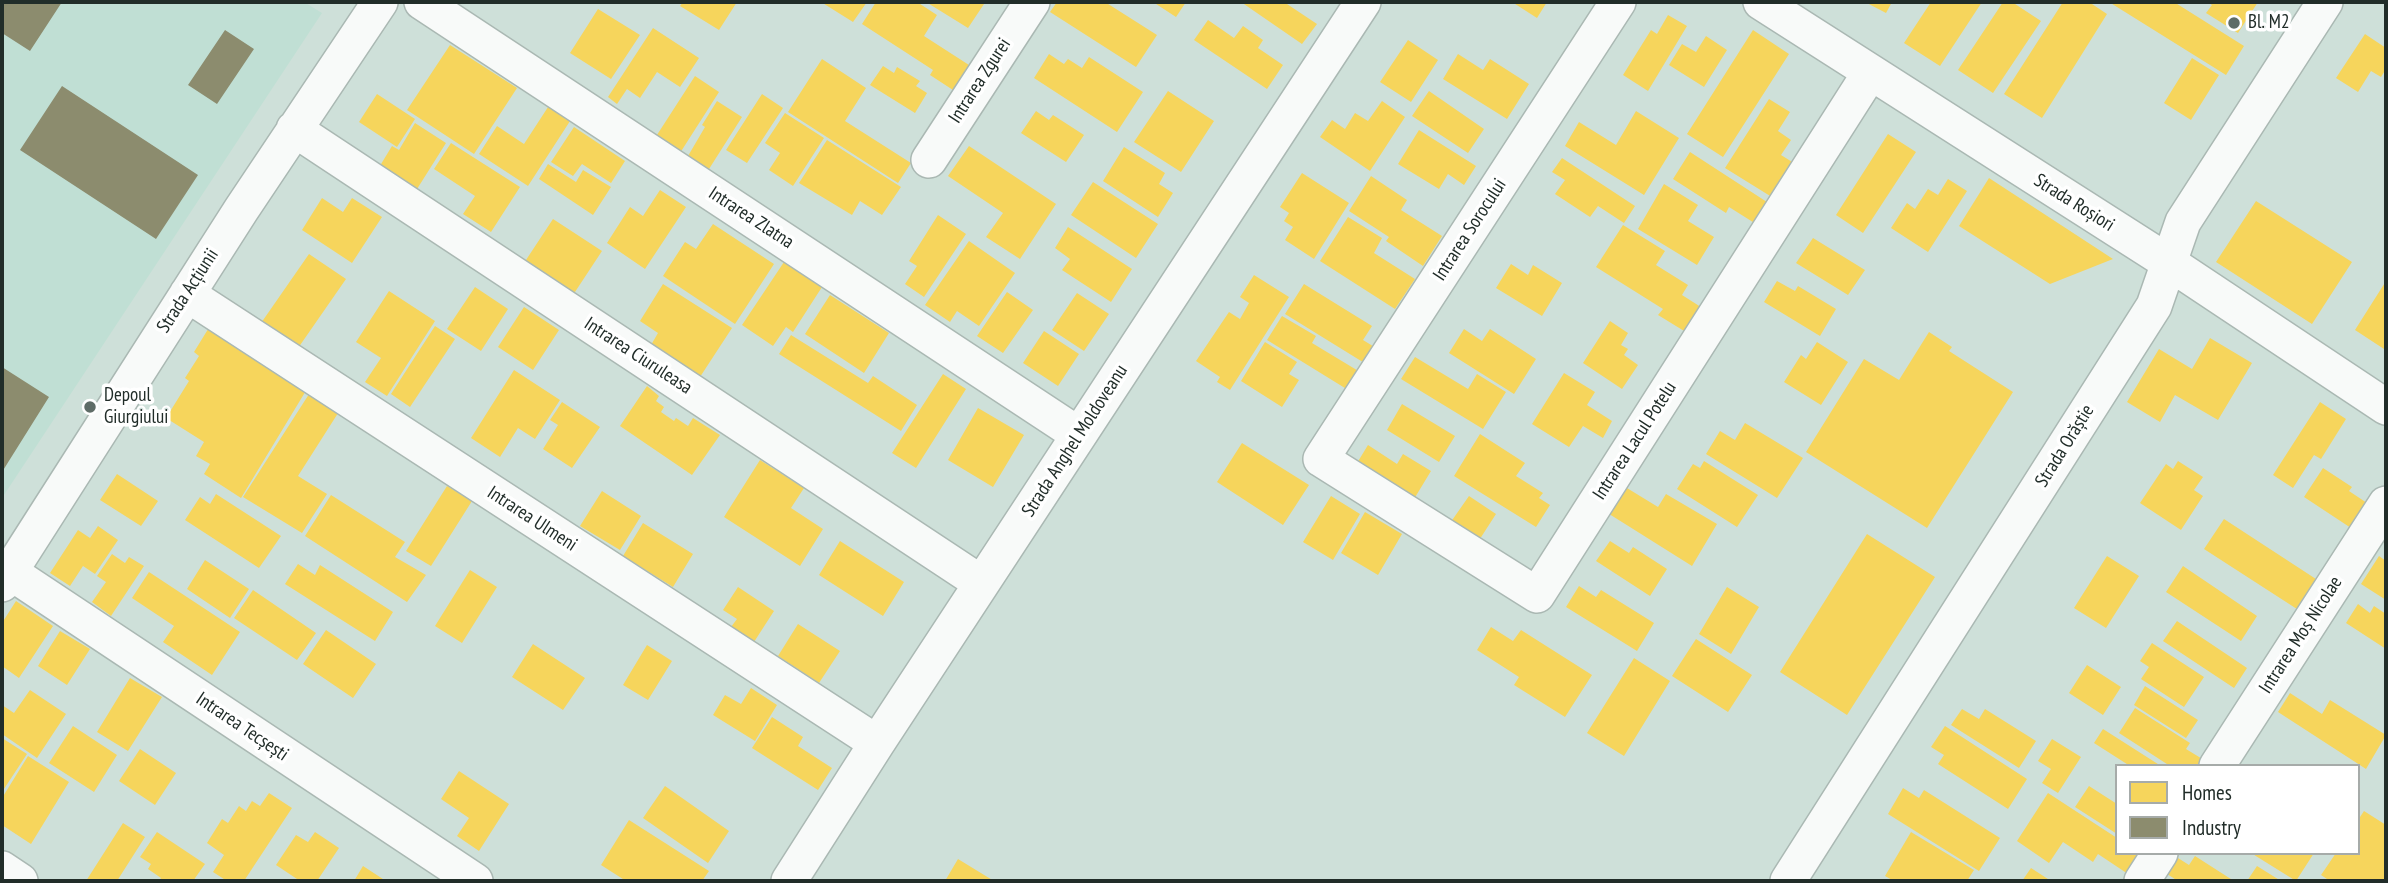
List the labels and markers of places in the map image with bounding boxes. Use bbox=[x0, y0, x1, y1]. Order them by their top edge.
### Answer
place label: Bl. M2 bbox=[2248, 12, 2289, 34]
marker: Bl. M2 bbox=[2226, 15, 2242, 31]
place label: Depoul Giurgiului bbox=[104, 385, 168, 429]
marker: Depoul Giurgiului bbox=[82, 399, 98, 415]

